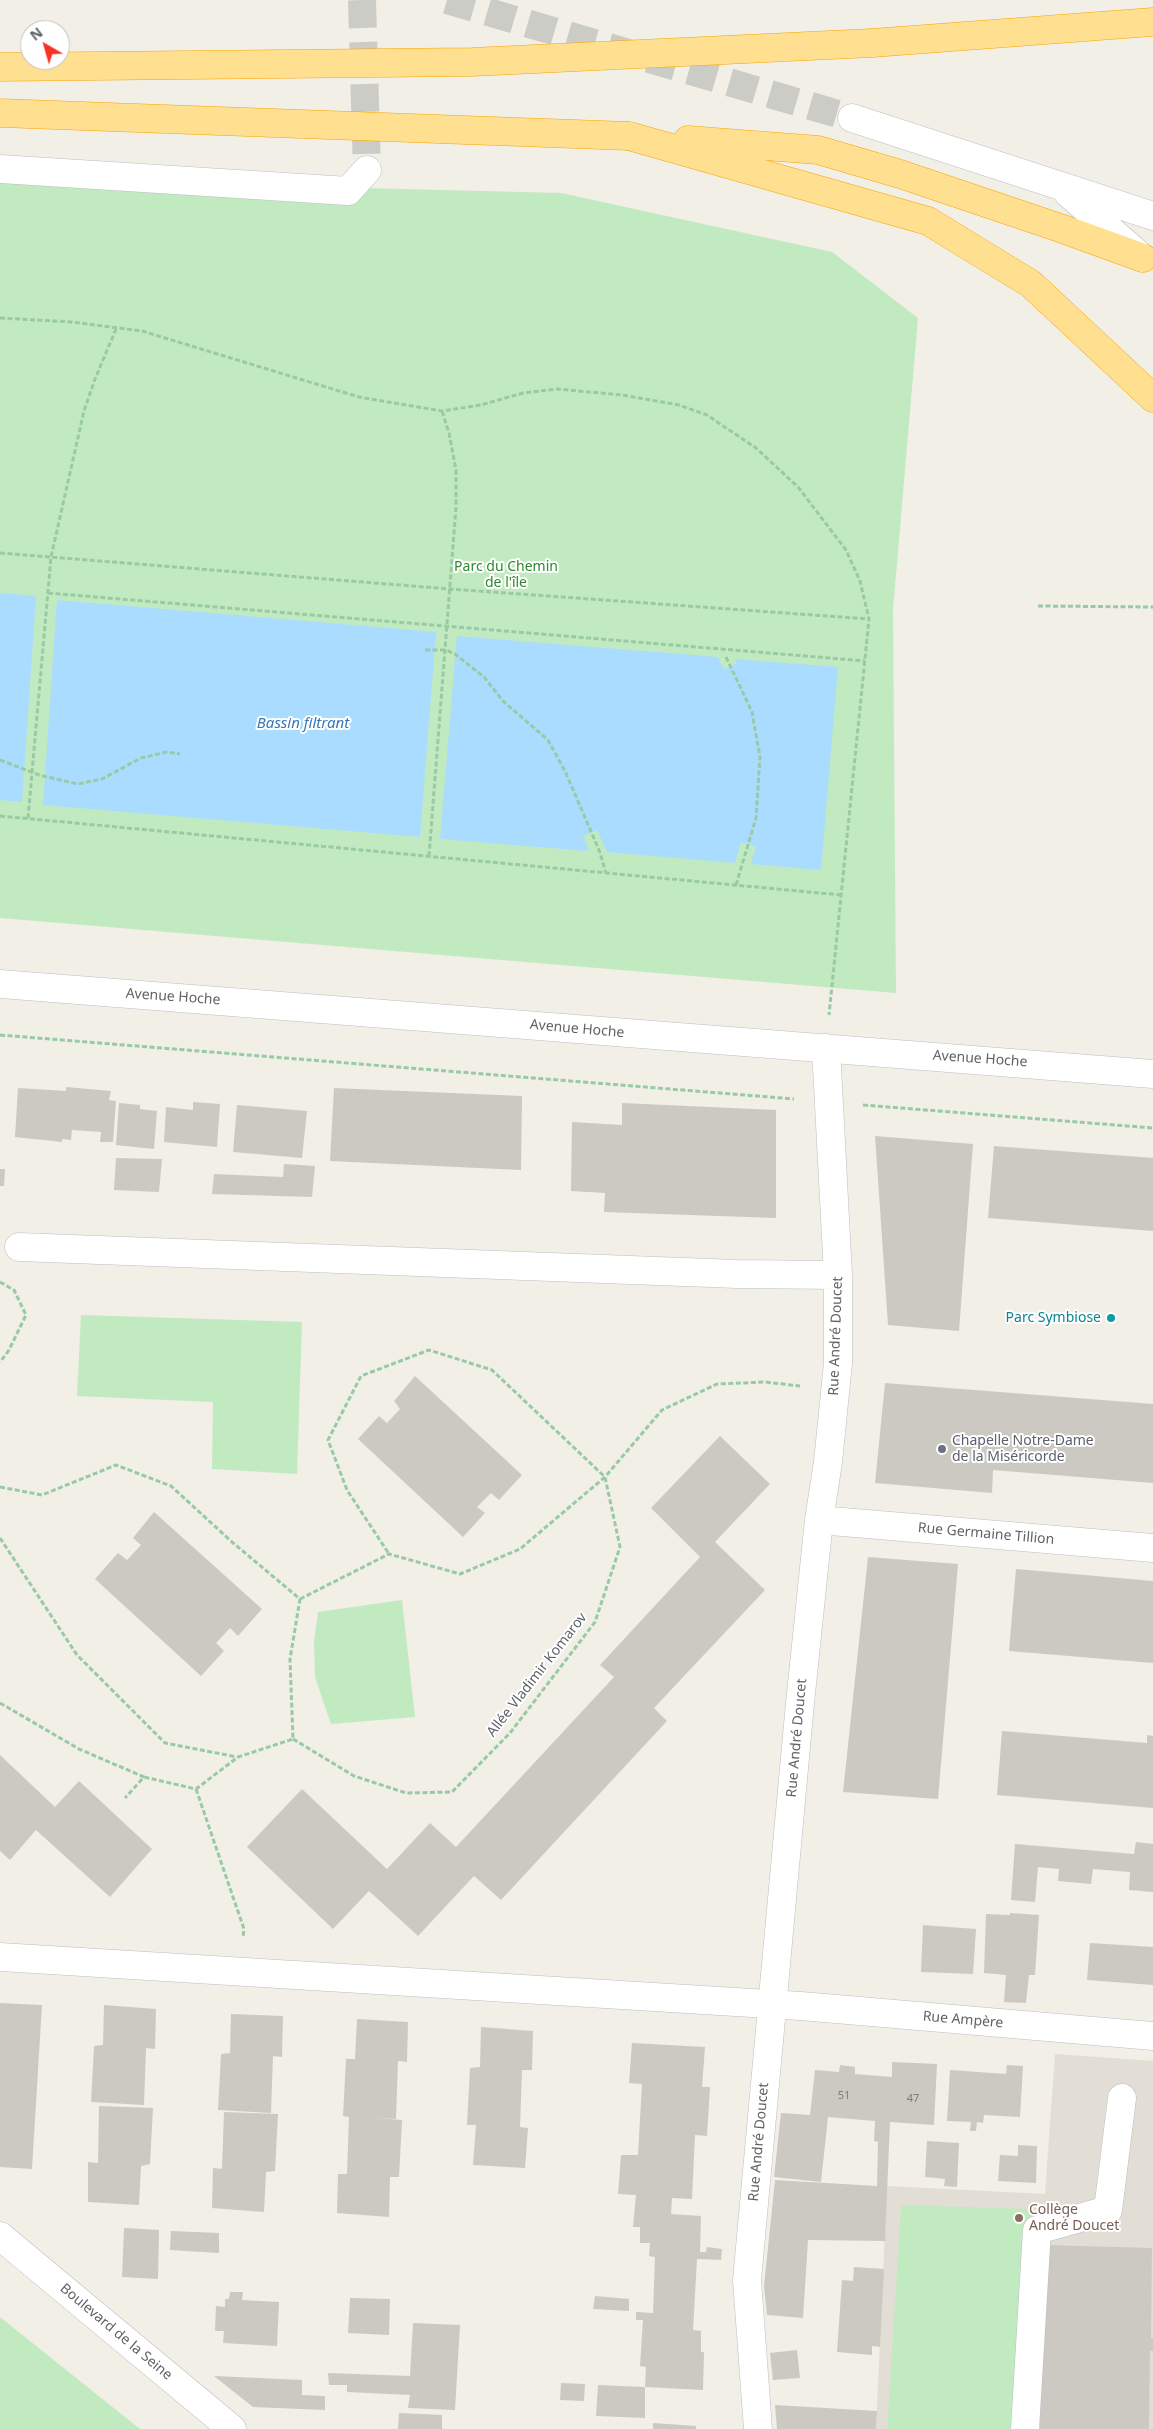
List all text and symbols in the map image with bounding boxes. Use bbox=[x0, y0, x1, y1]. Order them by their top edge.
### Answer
north arrow bbox=[20, 20, 70, 70]
text: N bbox=[26, 23, 46, 45]
park label: Parc du Chemin de l'île bbox=[454, 559, 558, 592]
water label: Bassin filtrant bbox=[257, 715, 349, 733]
street label: Avenue Hoche bbox=[125, 985, 221, 1009]
street label: Avenue Hoche bbox=[529, 1016, 625, 1042]
street label: Avenue Hoche bbox=[932, 1047, 1028, 1071]
street label: Rue André Doucet bbox=[826, 1276, 846, 1396]
place label: Parc Symbiose bbox=[1006, 1310, 1101, 1326]
marker: Parc Symbiose bbox=[1105, 1312, 1117, 1324]
place label: Chapelle Notre-Dame de la Miséricorde bbox=[952, 1433, 1094, 1465]
marker: Chapelle Notre-Dame de la Miséricorde bbox=[936, 1443, 948, 1455]
street label: Rue Germaine Tillion bbox=[917, 1520, 1055, 1548]
street label: Allée Vladimir Komarov bbox=[483, 1610, 591, 1740]
street label: Rue André Doucet bbox=[783, 1678, 811, 1798]
street label: Rue Ampère bbox=[922, 2008, 1004, 2032]
street label: Rue André Doucet bbox=[745, 2082, 773, 2202]
house number: 51 bbox=[838, 2089, 850, 2103]
house number: 47 bbox=[907, 2092, 919, 2106]
place label: Collège André Doucet bbox=[1029, 2202, 1119, 2234]
marker: Collège André Doucet bbox=[1013, 2212, 1025, 2224]
street label: Boulevard de la Seine bbox=[57, 2280, 175, 2384]

